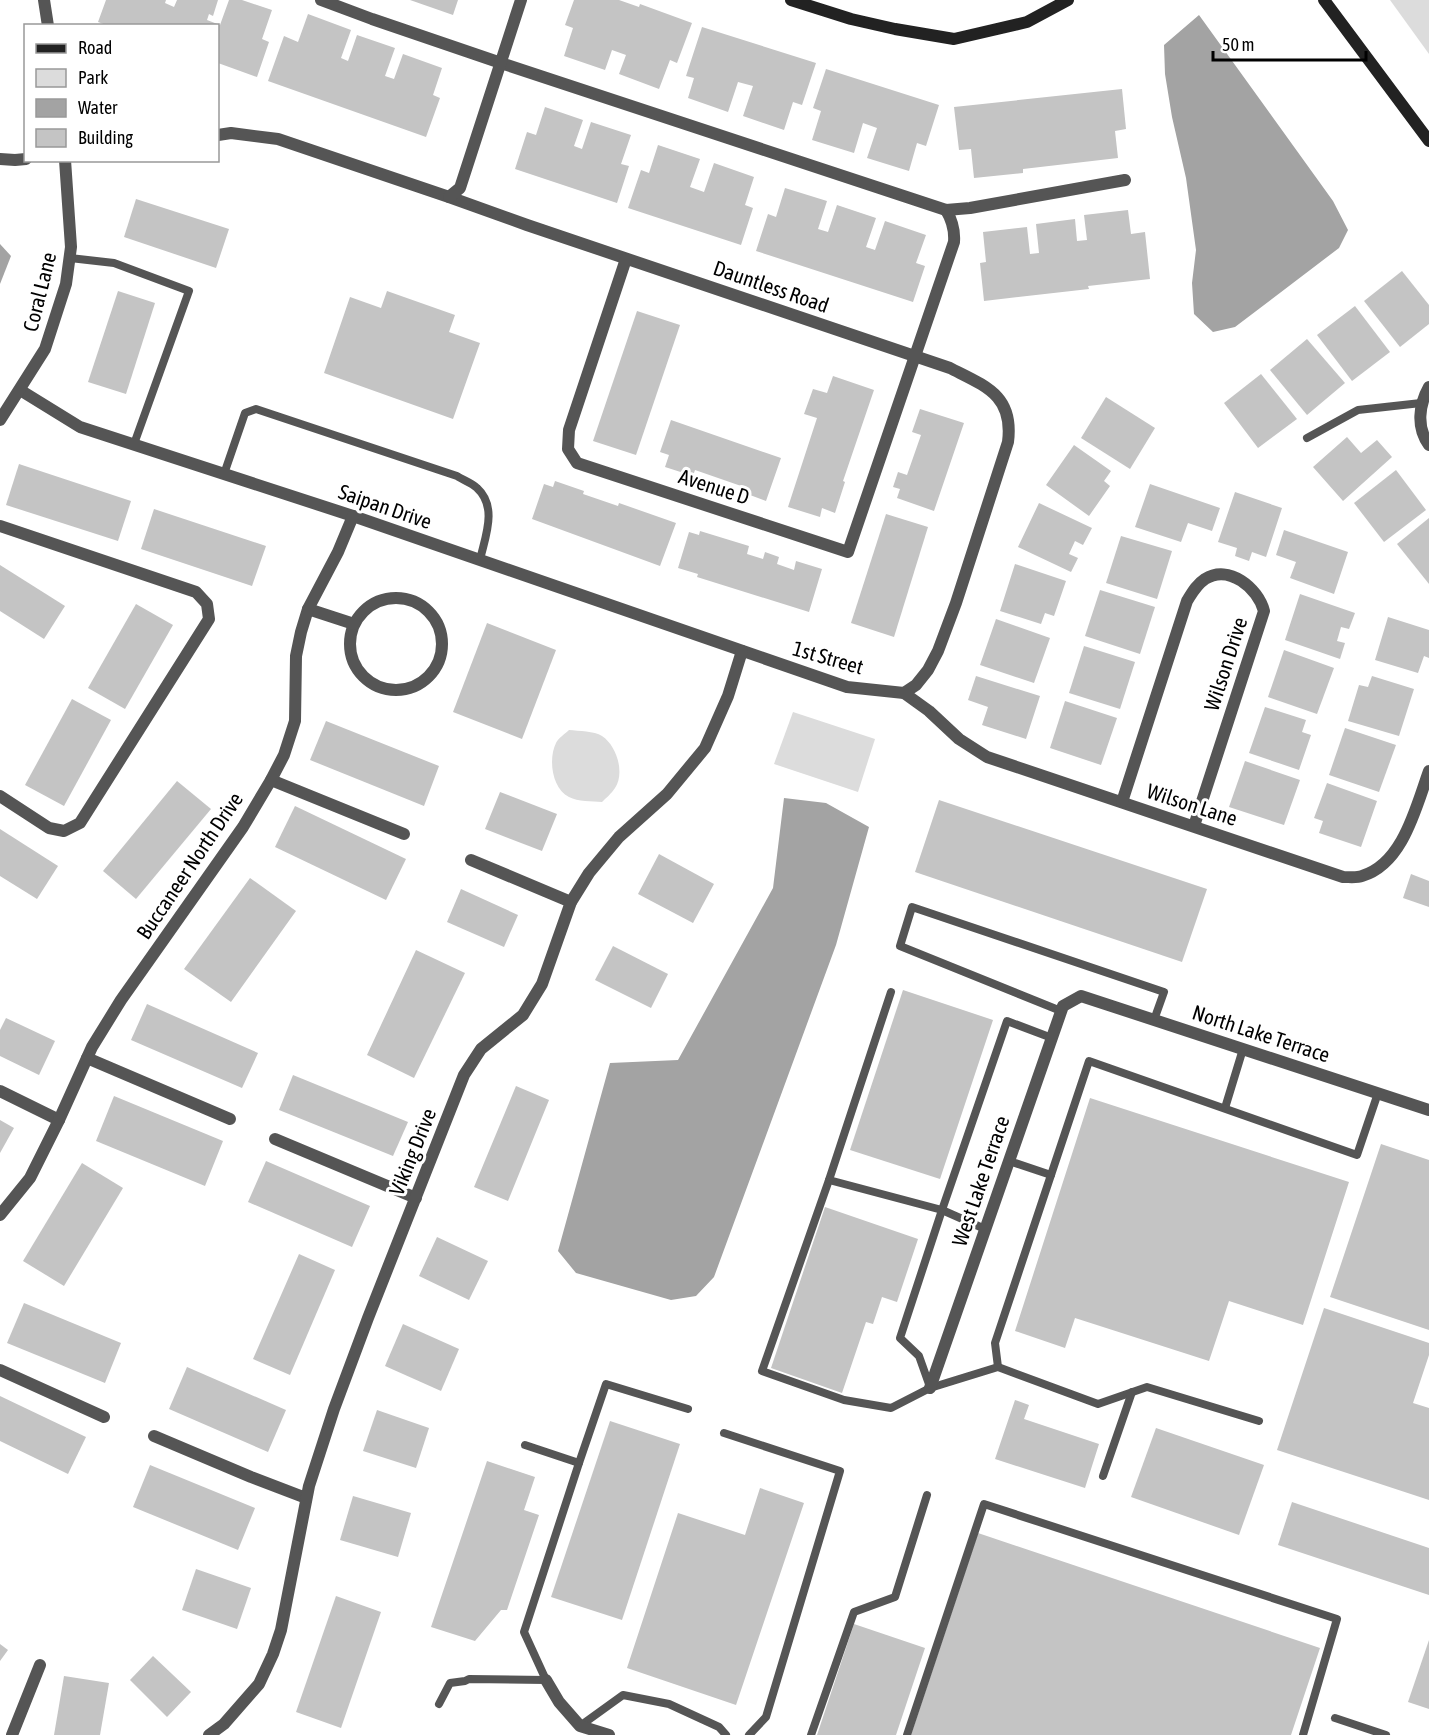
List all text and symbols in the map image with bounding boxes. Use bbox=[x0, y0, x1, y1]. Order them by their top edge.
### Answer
legend bbox=[24, 24, 219, 162]
scale bar bbox=[1213, 24, 1366, 62]
text: 50 m bbox=[1222, 34, 1254, 55]
text: Road bbox=[78, 37, 112, 58]
text: Park bbox=[78, 67, 108, 88]
text: Water bbox=[78, 97, 118, 118]
text: Building bbox=[78, 127, 133, 148]
street label: Coral Lane bbox=[18, 250, 60, 334]
street label: Dauntless Road bbox=[710, 255, 832, 317]
street label: Avenue D bbox=[676, 463, 753, 509]
street label: Saipan Drive bbox=[336, 479, 435, 533]
street label: Wilson Drive bbox=[1199, 614, 1251, 713]
street label: 1st Street bbox=[790, 636, 866, 679]
street label: Wilson Lane bbox=[1144, 778, 1241, 830]
street label: Buccaneer North Drive bbox=[131, 788, 247, 943]
street label: North Lake Terrace bbox=[1190, 1000, 1333, 1067]
street label: Viking Drive bbox=[384, 1105, 440, 1199]
street label: West Lake Terrace bbox=[947, 1112, 1014, 1249]

